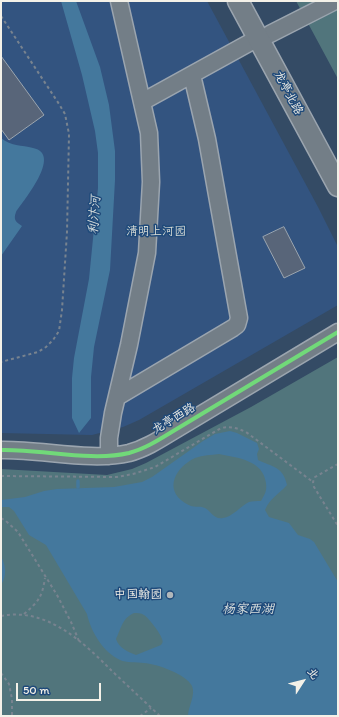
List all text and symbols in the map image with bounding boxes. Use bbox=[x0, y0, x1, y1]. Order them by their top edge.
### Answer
street label: 龙亭北路 bbox=[270, 68, 306, 118]
water label: 利汴河 bbox=[86, 195, 104, 235]
park label: 清明上河园 bbox=[126, 225, 186, 239]
street label: 龙亭西路 bbox=[150, 400, 198, 438]
place label: 中国翰园 bbox=[114, 588, 162, 602]
marker: 中国翰园 bbox=[165, 590, 175, 600]
water label: 杨家西湖 bbox=[222, 602, 274, 618]
north arrow bbox=[283, 661, 323, 701]
text: 北 bbox=[305, 665, 322, 682]
scale bar bbox=[18, 675, 103, 701]
text: 50 m bbox=[23, 683, 49, 697]

